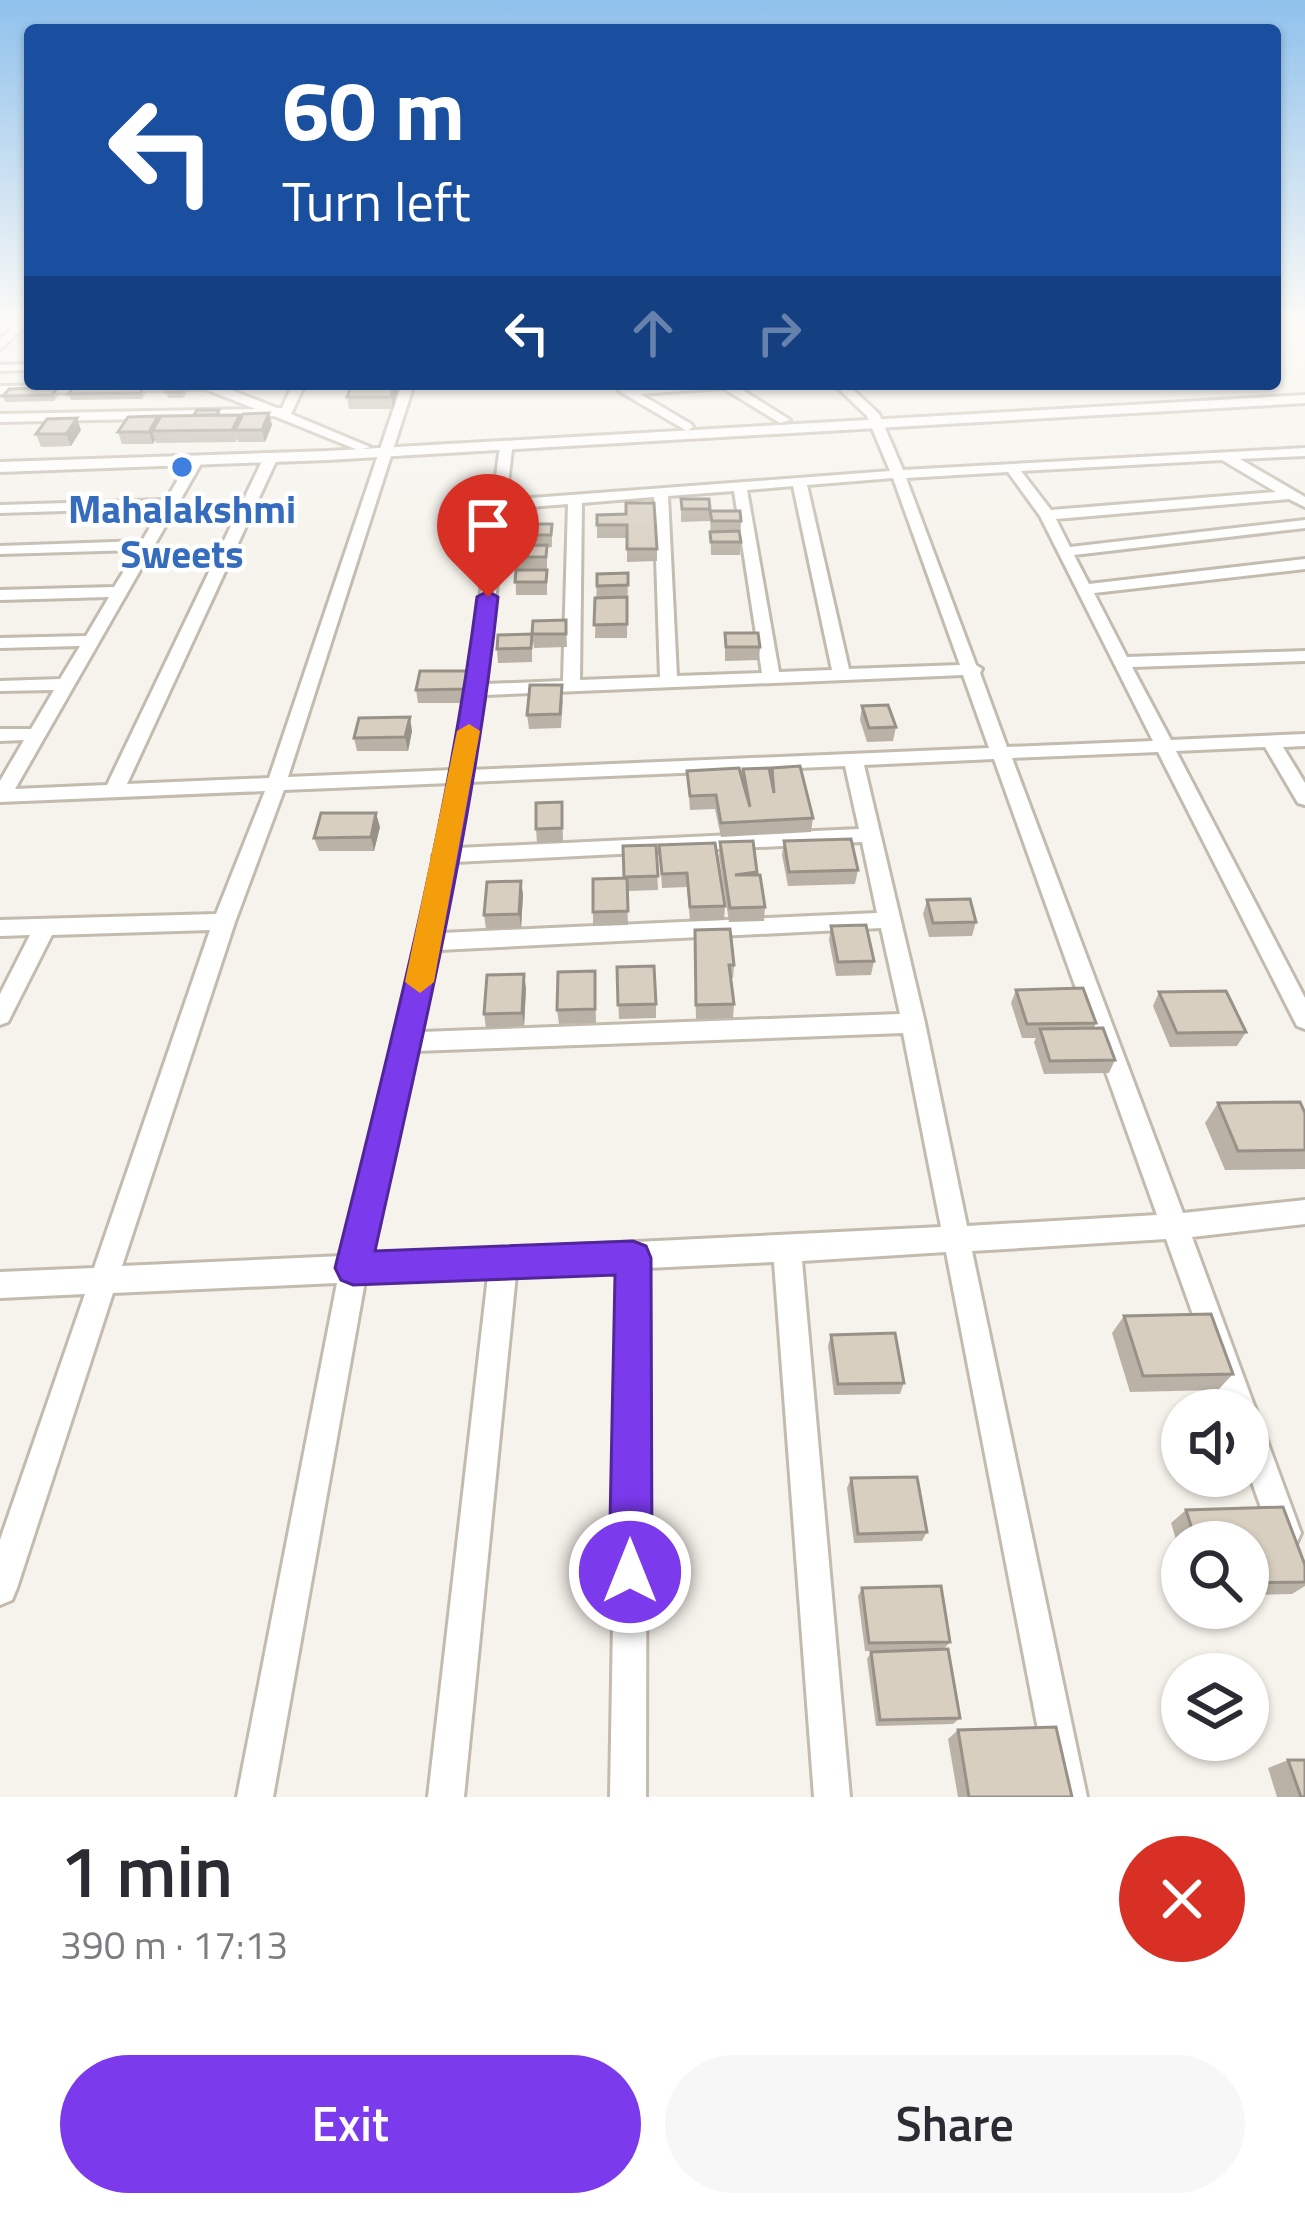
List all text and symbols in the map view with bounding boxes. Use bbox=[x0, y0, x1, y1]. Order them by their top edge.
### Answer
text: 60 m bbox=[282, 45, 465, 173]
icon: left bbox=[84, 72, 240, 228]
text: Turn left bbox=[282, 160, 471, 242]
icon: left bbox=[494, 300, 560, 366]
icon: ahead bbox=[620, 300, 686, 366]
icon: right bbox=[746, 300, 812, 366]
marker: Mahalakshmi Sweets bbox=[169, 454, 195, 480]
pin bbox=[437, 474, 539, 597]
place label: Mahalakshmi Sweets bbox=[68, 479, 296, 583]
icon: arrive bbox=[455, 492, 521, 558]
map controls bbox=[1161, 1389, 1269, 1761]
button: sound bbox=[1161, 1389, 1269, 1497]
position arrow bbox=[567, 1509, 693, 1635]
button: search bbox=[1161, 1521, 1269, 1629]
button: layers bbox=[1161, 1653, 1269, 1761]
text: 1 min bbox=[60, 1815, 233, 1925]
button: close bbox=[1119, 1836, 1245, 1962]
text: 390 m · 17:13 bbox=[60, 1915, 288, 1974]
button: Exit bbox=[60, 2055, 641, 2193]
button: Share bbox=[665, 2055, 1245, 2193]

